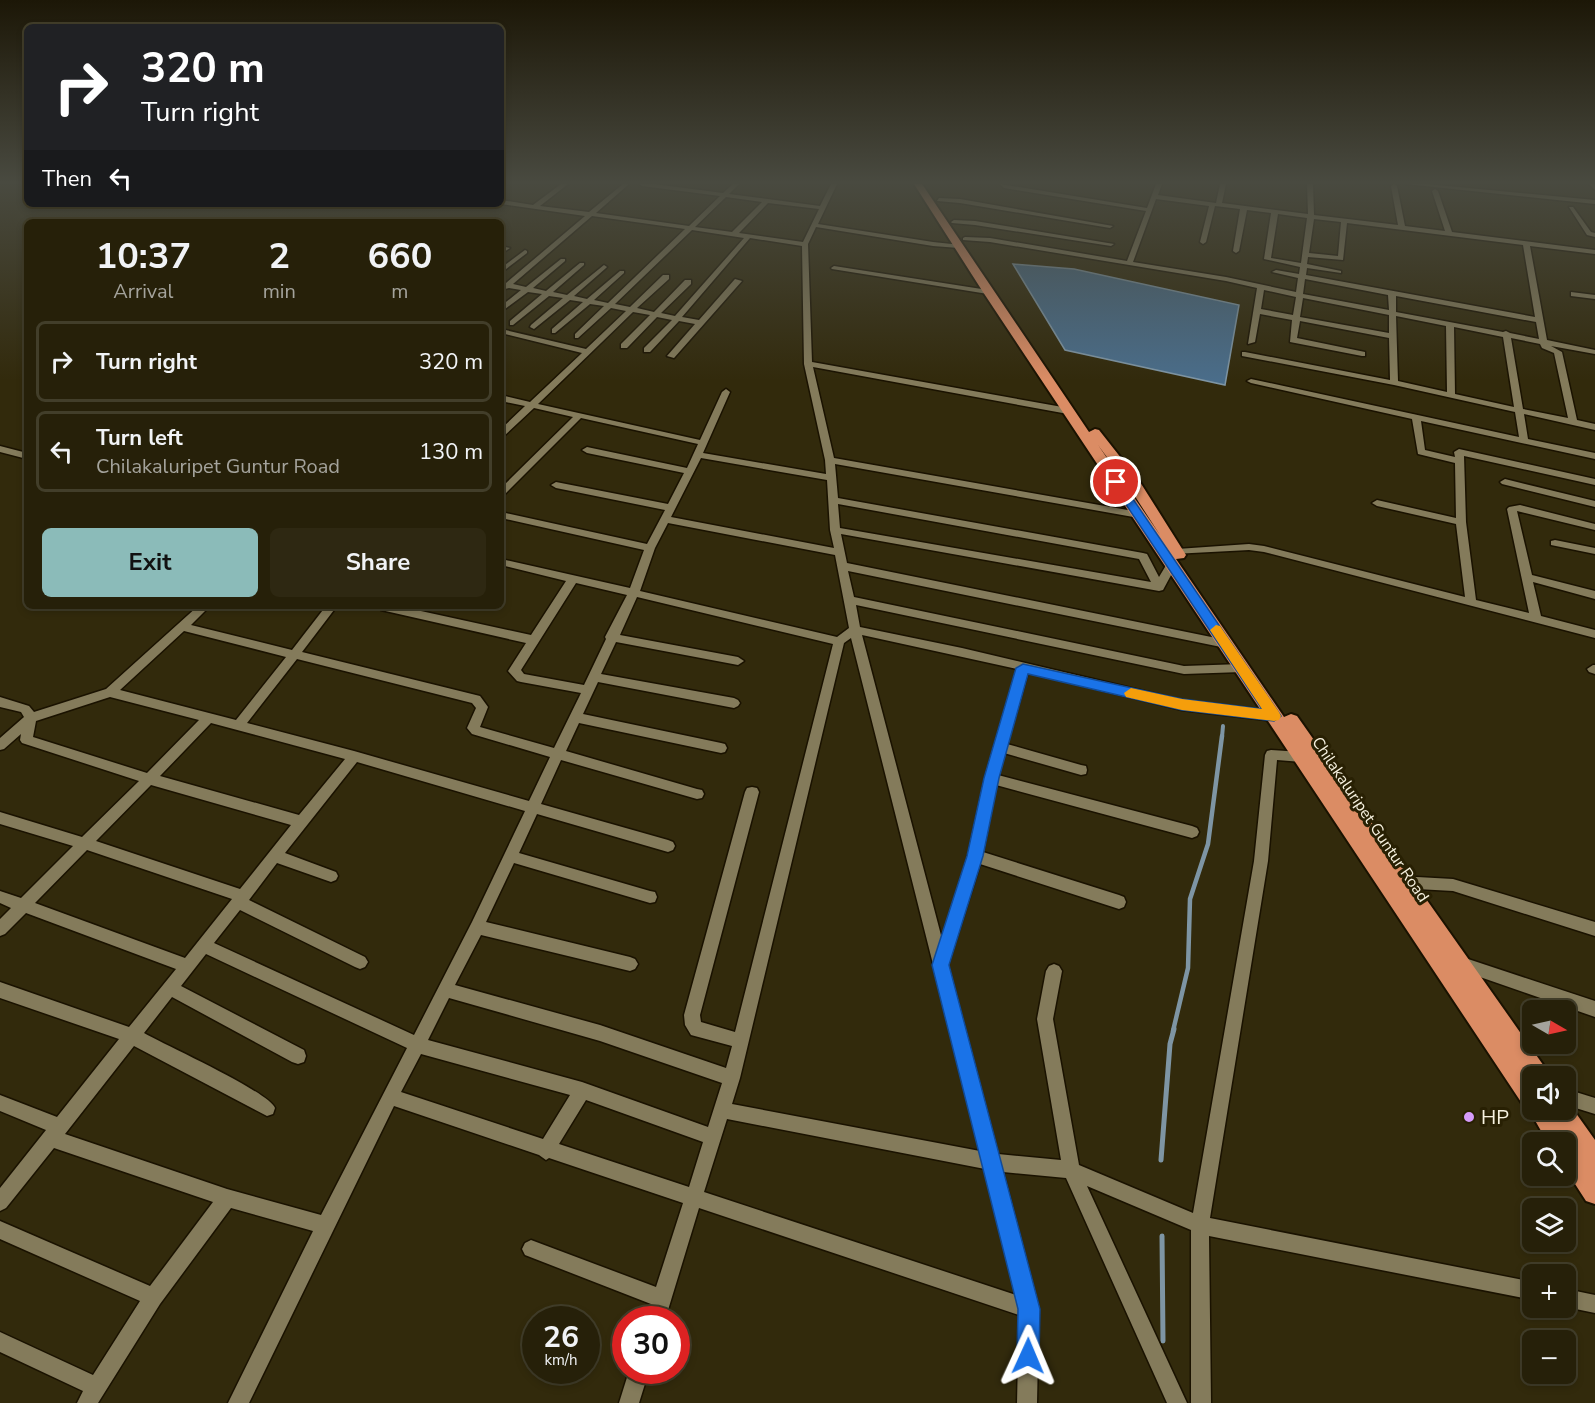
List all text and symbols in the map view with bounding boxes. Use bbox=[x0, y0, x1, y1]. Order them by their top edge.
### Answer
text: 320 m bbox=[141, 40, 265, 97]
icon: right bbox=[42, 48, 120, 126]
text: Turn right bbox=[141, 94, 259, 131]
icon: left bbox=[104, 162, 137, 195]
text: Then bbox=[42, 164, 92, 194]
text: 10:37 bbox=[96, 232, 191, 281]
text: 2 bbox=[268, 232, 290, 281]
text: 660 bbox=[367, 232, 432, 281]
text: Arrival bbox=[113, 278, 173, 305]
text: min bbox=[263, 278, 296, 305]
text: m bbox=[391, 278, 408, 305]
icon: right bbox=[45, 345, 78, 378]
text: Turn right bbox=[96, 347, 197, 377]
text: 320 m bbox=[419, 347, 483, 377]
text: Turn left bbox=[96, 423, 183, 453]
icon: left bbox=[45, 435, 78, 468]
text: 130 m bbox=[419, 437, 483, 467]
text: Chilakaluripet Guntur Road bbox=[96, 453, 340, 480]
pin bbox=[1090, 456, 1141, 507]
icon: arrive bbox=[1099, 465, 1132, 498]
button: Exit bbox=[42, 528, 258, 597]
button: Share bbox=[270, 528, 486, 597]
street label: Chilakaluripet Guntur Road bbox=[1306, 732, 1434, 907]
north arrow bbox=[1522, 1000, 1576, 1054]
map controls bbox=[1522, 1000, 1576, 1384]
button: sound bbox=[1522, 1066, 1576, 1120]
place label: HP bbox=[1481, 1104, 1509, 1131]
marker: HP bbox=[1462, 1110, 1476, 1124]
button: search bbox=[1522, 1132, 1576, 1186]
button: layers bbox=[1522, 1198, 1576, 1252]
button: + bbox=[1522, 1264, 1576, 1318]
speed limit sign: 30 bbox=[612, 1306, 690, 1384]
text: 26 bbox=[543, 1317, 579, 1358]
position arrow bbox=[996, 1324, 1060, 1388]
button: − bbox=[1522, 1330, 1576, 1384]
text: km/h bbox=[544, 1350, 578, 1370]

